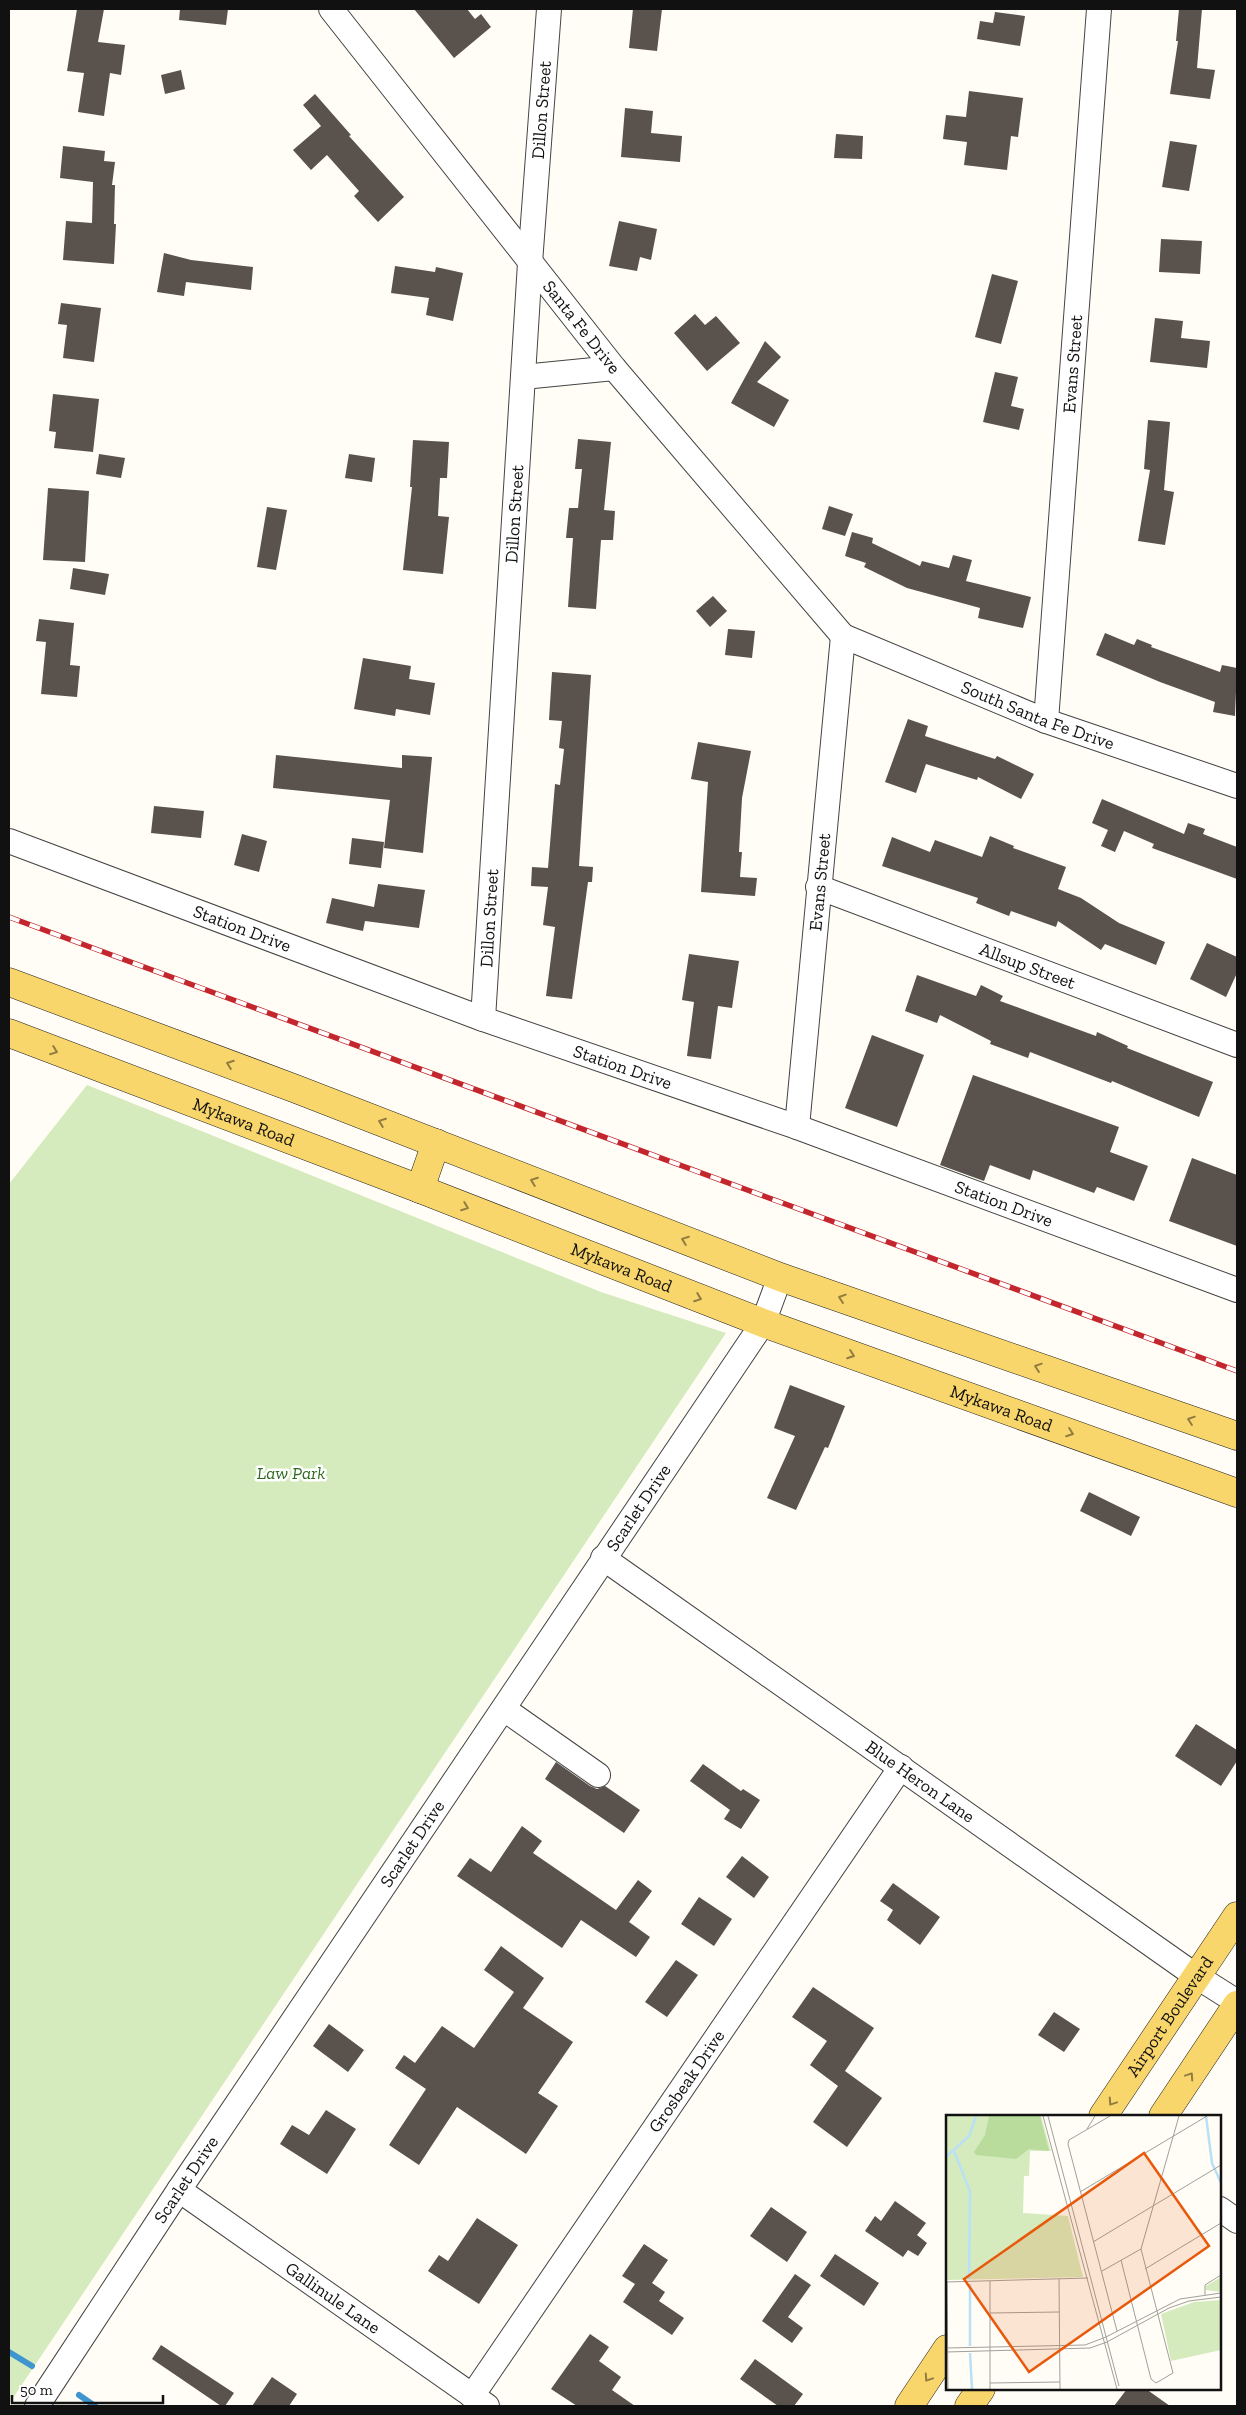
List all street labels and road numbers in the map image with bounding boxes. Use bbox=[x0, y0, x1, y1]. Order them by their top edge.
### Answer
street label: Dillon Street bbox=[527, 60, 556, 160]
street label: Santa Fe Drive bbox=[538, 276, 625, 378]
street label: Evans Street bbox=[1058, 314, 1087, 414]
street label: Dillon Street bbox=[500, 464, 528, 564]
street label: South Santa Fe Drive bbox=[958, 676, 1117, 754]
street label: Evans Street bbox=[804, 832, 836, 932]
street label: Dillon Street bbox=[475, 868, 503, 968]
street label: Station Drive bbox=[190, 900, 294, 957]
street label: Allsup Street bbox=[977, 938, 1079, 994]
street label: Station Drive bbox=[570, 1040, 675, 1094]
street label: Mykawa Road bbox=[190, 1093, 298, 1151]
street label: Station Drive bbox=[952, 1175, 1056, 1232]
street label: Mykawa Road bbox=[568, 1238, 676, 1298]
street label: Mykawa Road bbox=[947, 1380, 1056, 1437]
street label: Scarlet Drive bbox=[601, 1460, 676, 1556]
street label: Blue Heron Lane bbox=[861, 1736, 979, 1828]
street label: Scarlet Drive bbox=[375, 1796, 449, 1892]
street label: Airport Boulevard bbox=[1122, 1952, 1218, 2081]
street label: Grosbeak Drive bbox=[644, 2026, 730, 2137]
street label: Scarlet Drive bbox=[149, 2132, 223, 2228]
street label: Gallinule Lane bbox=[281, 2257, 385, 2339]

